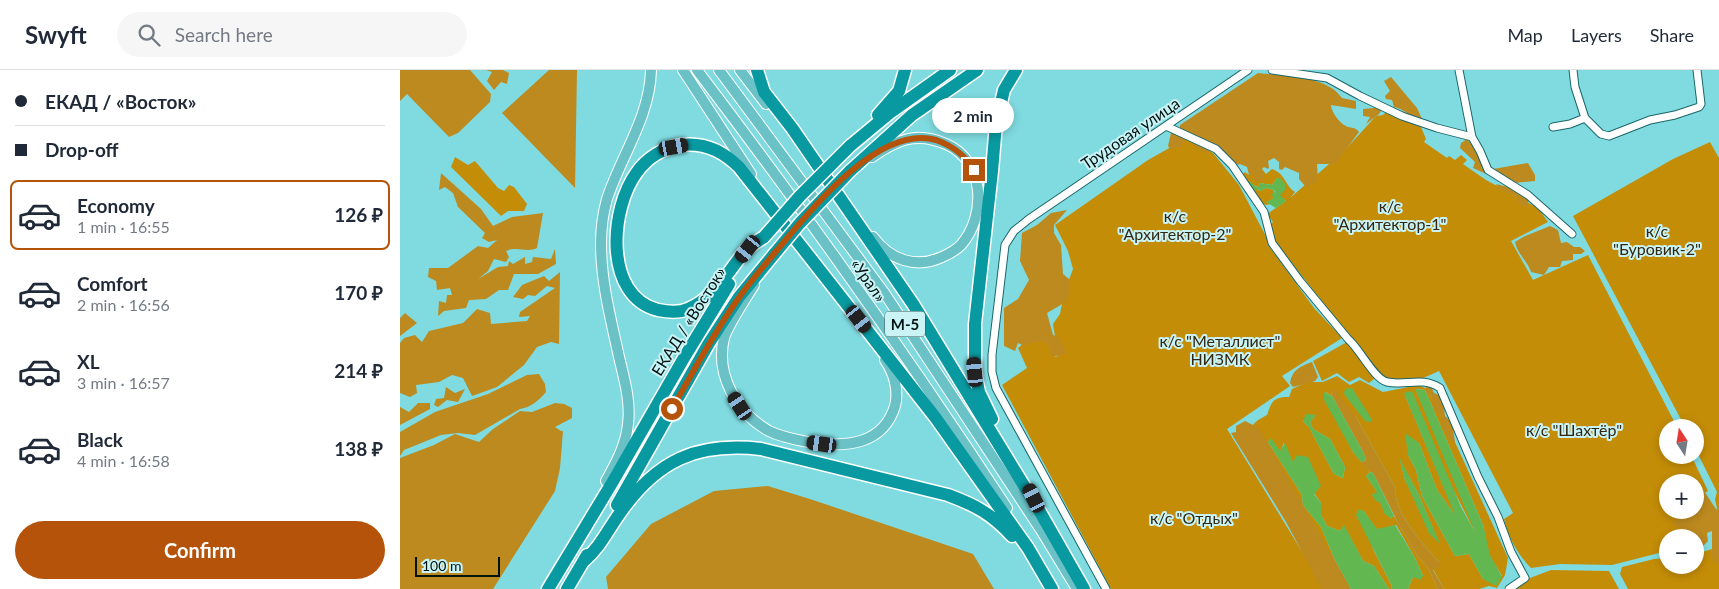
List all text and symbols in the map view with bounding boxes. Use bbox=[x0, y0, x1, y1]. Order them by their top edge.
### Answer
search box bbox=[117, 12, 467, 57]
text: Swyft bbox=[25, 20, 87, 49]
icon: search bbox=[135, 21, 163, 49]
text: Search here bbox=[175, 23, 273, 46]
text: Map bbox=[1507, 24, 1543, 46]
text: Layers bbox=[1571, 24, 1622, 46]
text: Share bbox=[1650, 24, 1694, 46]
text: ЕКАД / «Восток» bbox=[45, 90, 197, 113]
street label: Трудовая улица bbox=[1077, 93, 1183, 173]
callout: 2 min bbox=[933, 98, 1015, 132]
text: 2 min bbox=[953, 106, 993, 125]
car bbox=[657, 137, 690, 157]
text: Drop-off bbox=[45, 138, 119, 161]
route end bbox=[963, 159, 985, 181]
icon: car bbox=[17, 193, 62, 238]
text: Economy bbox=[77, 194, 155, 217]
park label: к/с "Архитектор-1" bbox=[1333, 196, 1447, 233]
text: 126 ₽ bbox=[334, 203, 383, 226]
park label: к/с "Архитектор-2" bbox=[1118, 206, 1232, 243]
text: 1 min · 16:55 bbox=[77, 217, 170, 236]
park label: к/с "Буровик-2" bbox=[1613, 221, 1701, 258]
car bbox=[732, 233, 763, 265]
street label: «Урал» bbox=[847, 255, 891, 305]
street label: ЕКАД / «Восток» bbox=[647, 263, 729, 379]
icon: car bbox=[17, 271, 62, 316]
text: Comfort bbox=[77, 272, 148, 295]
text: 170 ₽ bbox=[334, 281, 383, 304]
text: 2 min · 16:56 bbox=[77, 295, 170, 314]
car bbox=[843, 303, 874, 335]
road number: М-5 bbox=[885, 312, 925, 336]
park label: к/с "Металлист" НИЗМК bbox=[1160, 331, 1280, 368]
icon: car bbox=[17, 349, 62, 394]
text: XL bbox=[77, 350, 100, 373]
car bbox=[966, 356, 983, 388]
text: 214 ₽ bbox=[334, 359, 383, 382]
text: 3 min · 16:57 bbox=[77, 373, 170, 392]
car bbox=[725, 389, 754, 423]
route start bbox=[661, 398, 683, 420]
north arrow bbox=[1659, 419, 1704, 464]
map controls bbox=[1659, 419, 1704, 574]
park label: к/с "Шахтёр" bbox=[1526, 420, 1622, 439]
icon: car bbox=[17, 427, 62, 472]
text: Black bbox=[77, 428, 123, 451]
car bbox=[806, 434, 837, 454]
text: 138 ₽ bbox=[334, 437, 383, 460]
text: 4 min · 16:58 bbox=[77, 451, 170, 470]
button: + bbox=[1659, 474, 1704, 519]
car bbox=[1020, 481, 1047, 515]
park label: к/с "Отдых" bbox=[1150, 508, 1238, 527]
button: Confirm bbox=[15, 521, 385, 579]
button: − bbox=[1659, 529, 1704, 574]
scale bar bbox=[415, 554, 500, 577]
text: 100 m bbox=[422, 557, 461, 574]

